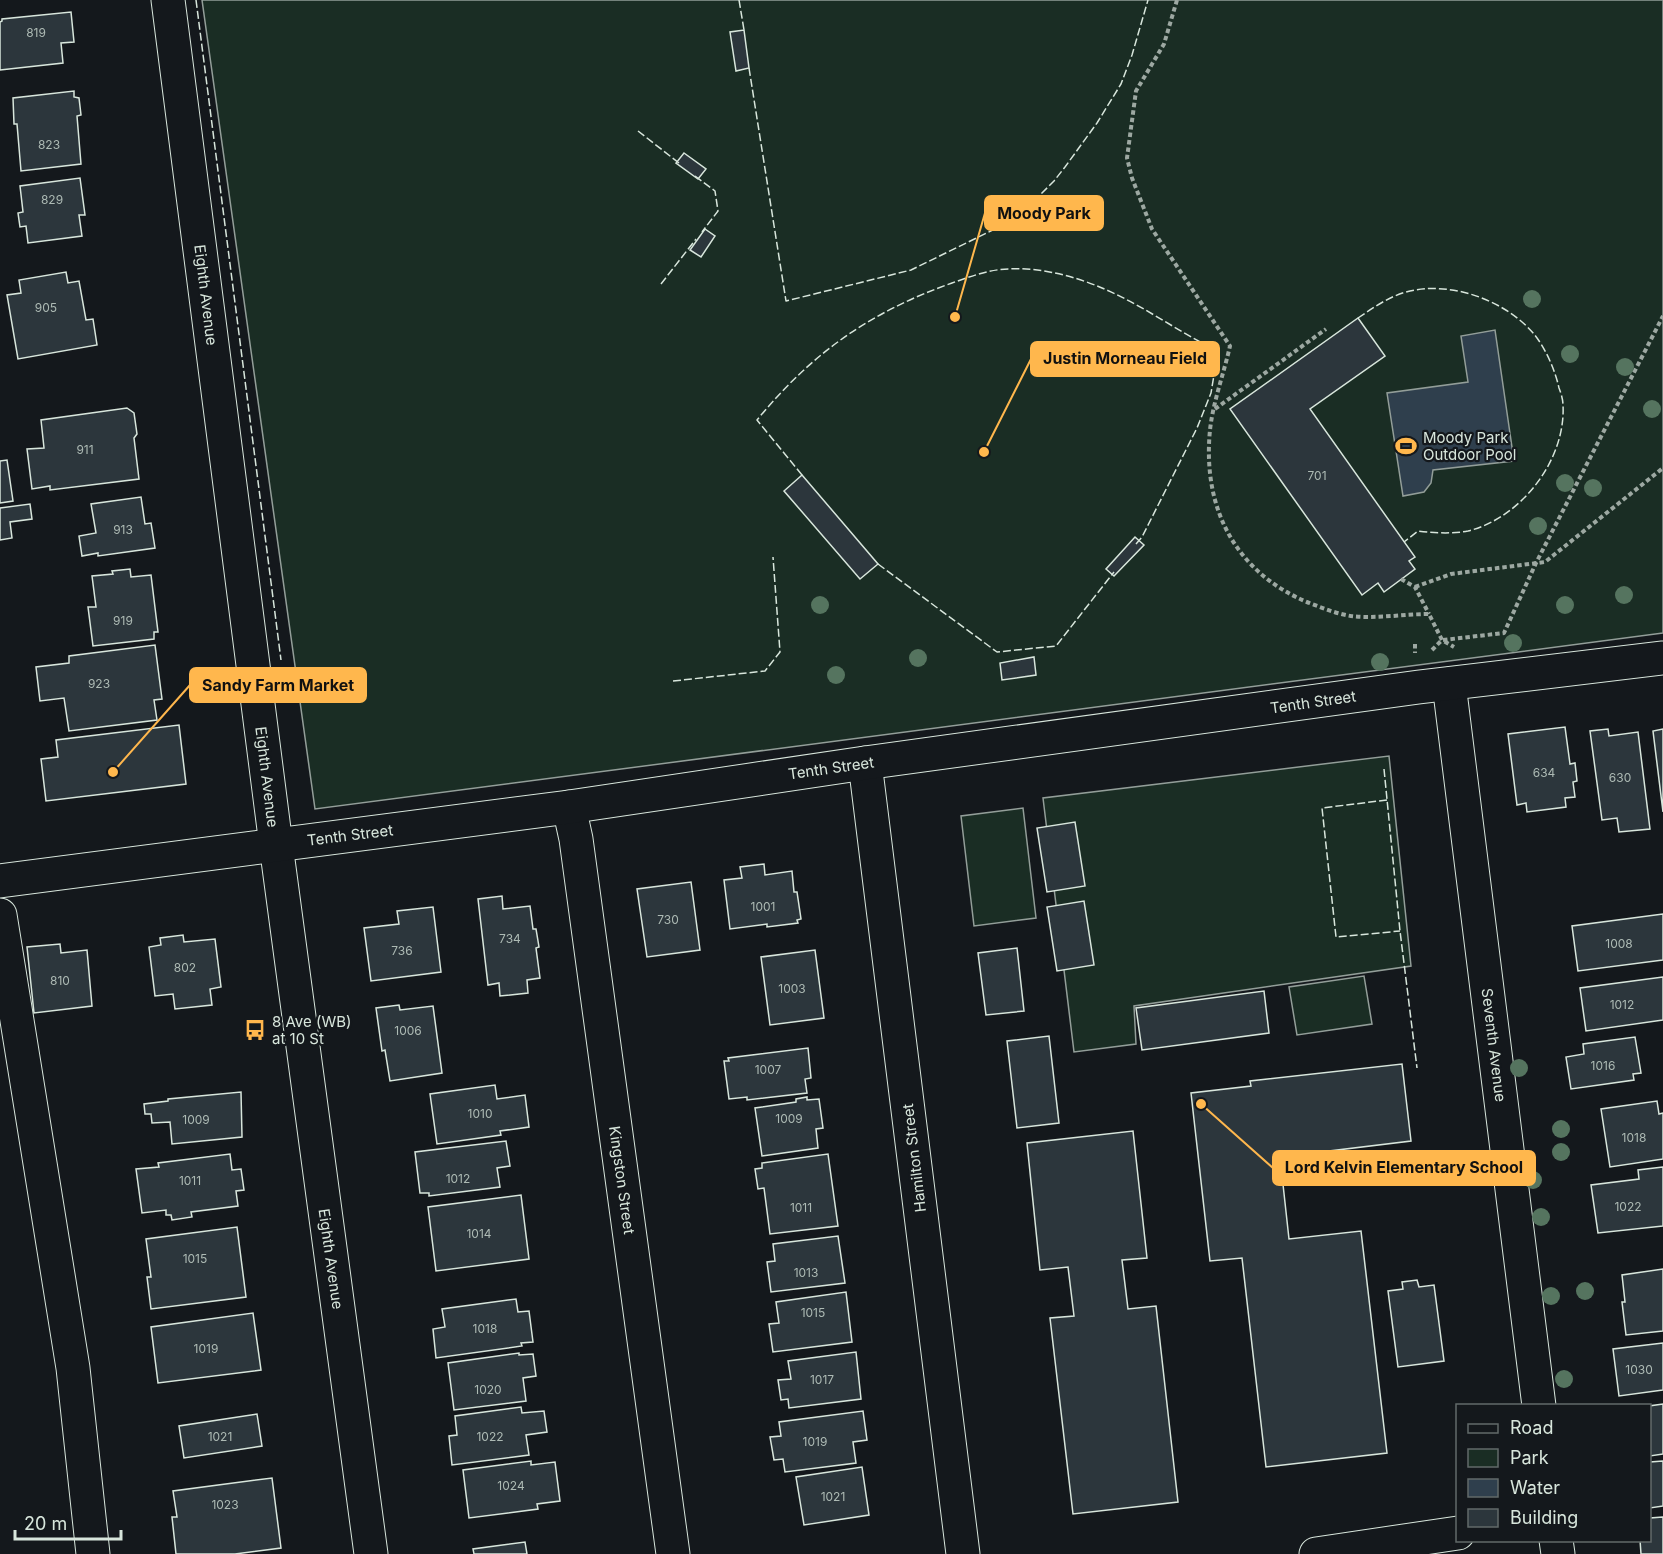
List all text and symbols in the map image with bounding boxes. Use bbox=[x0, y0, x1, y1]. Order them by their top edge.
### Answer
house number: 819 bbox=[26, 25, 46, 40]
house number: 823 bbox=[38, 137, 60, 152]
house number: 829 bbox=[41, 192, 63, 207]
callout: Moody Park bbox=[985, 196, 1103, 230]
text: Moody Park bbox=[997, 203, 1092, 223]
street label: Eighth Avenue bbox=[190, 244, 222, 346]
house number: 905 bbox=[35, 300, 57, 315]
callout: Justin Morneau Field bbox=[1031, 342, 1219, 376]
text: Justin Morneau Field bbox=[1043, 348, 1207, 368]
place label: Moody Park Outdoor Pool bbox=[1423, 428, 1516, 464]
sports icon: Moody Park Outdoor Pool bbox=[1394, 434, 1418, 458]
house number: 911 bbox=[76, 442, 94, 457]
house number: 701 bbox=[1307, 468, 1327, 483]
house number: 913 bbox=[113, 522, 133, 537]
house number: 919 bbox=[113, 613, 133, 628]
callout: Sandy Farm Market bbox=[190, 668, 366, 702]
text: Sandy Farm Market bbox=[202, 675, 354, 695]
house number: 923 bbox=[88, 676, 110, 691]
street label: Tenth Street bbox=[1269, 687, 1357, 717]
street label: Eighth Avenue bbox=[251, 726, 283, 828]
street label: Tenth Street bbox=[787, 753, 875, 783]
house number: 634 bbox=[1533, 765, 1556, 780]
house number: 630 bbox=[1609, 770, 1631, 785]
street label: Tenth Street bbox=[306, 820, 394, 850]
house number: 1001 bbox=[751, 899, 775, 914]
house number: 730 bbox=[657, 912, 679, 927]
house number: 734 bbox=[499, 931, 521, 946]
house number: 1008 bbox=[1605, 936, 1633, 951]
house number: 736 bbox=[391, 943, 413, 958]
house number: 802 bbox=[174, 960, 196, 975]
house number: 810 bbox=[50, 973, 70, 988]
house number: 1003 bbox=[778, 981, 806, 996]
street label: Seventh Avenue bbox=[1478, 987, 1510, 1103]
house number: 1012 bbox=[1610, 997, 1634, 1012]
place label: 8 Ave (WB) at 10 St bbox=[272, 1012, 351, 1048]
bus stop icon: 8 Ave (WB) at 10 St bbox=[243, 1018, 267, 1042]
house number: 1006 bbox=[394, 1023, 422, 1038]
house number: 1016 bbox=[1591, 1058, 1615, 1073]
house number: 1007 bbox=[755, 1062, 781, 1077]
street label: Hamilton Street bbox=[898, 1102, 930, 1213]
house number: 1010 bbox=[468, 1106, 492, 1121]
house number: 1009 bbox=[775, 1111, 803, 1126]
house number: 1009 bbox=[182, 1112, 210, 1127]
street label: Kingston Street bbox=[605, 1125, 639, 1235]
house number: 1018 bbox=[1622, 1130, 1646, 1145]
callout: Lord Kelvin Elementary School bbox=[1273, 1151, 1535, 1185]
text: Lord Kelvin Elementary School bbox=[1285, 1157, 1523, 1177]
house number: 1012 bbox=[446, 1171, 470, 1186]
house number: 1011 bbox=[179, 1173, 201, 1188]
house number: 1022 bbox=[1614, 1199, 1642, 1214]
house number: 1011 bbox=[790, 1200, 812, 1215]
street label: Eighth Avenue bbox=[315, 1207, 347, 1311]
house number: 1014 bbox=[466, 1226, 492, 1241]
house number: 1015 bbox=[183, 1251, 207, 1266]
house number: 1013 bbox=[794, 1265, 818, 1280]
house number: 1015 bbox=[801, 1305, 825, 1320]
house number: 1018 bbox=[473, 1321, 497, 1336]
house number: 1019 bbox=[194, 1341, 218, 1356]
house number: 1030 bbox=[1625, 1362, 1653, 1377]
house number: 1017 bbox=[810, 1372, 834, 1387]
house number: 1020 bbox=[474, 1382, 502, 1397]
legend bbox=[1456, 1404, 1651, 1542]
text: Road bbox=[1510, 1417, 1553, 1438]
house number: 1021 bbox=[208, 1429, 232, 1444]
house number: 1022 bbox=[476, 1429, 504, 1444]
house number: 1019 bbox=[803, 1434, 827, 1449]
text: Park bbox=[1510, 1447, 1549, 1468]
text: Water bbox=[1510, 1477, 1560, 1498]
house number: 1024 bbox=[497, 1478, 525, 1493]
house number: 1021 bbox=[821, 1489, 845, 1504]
house number: 1023 bbox=[211, 1497, 239, 1512]
scale bar bbox=[15, 1503, 122, 1541]
text: Building bbox=[1510, 1507, 1578, 1528]
text: 20 m bbox=[24, 1513, 67, 1534]

